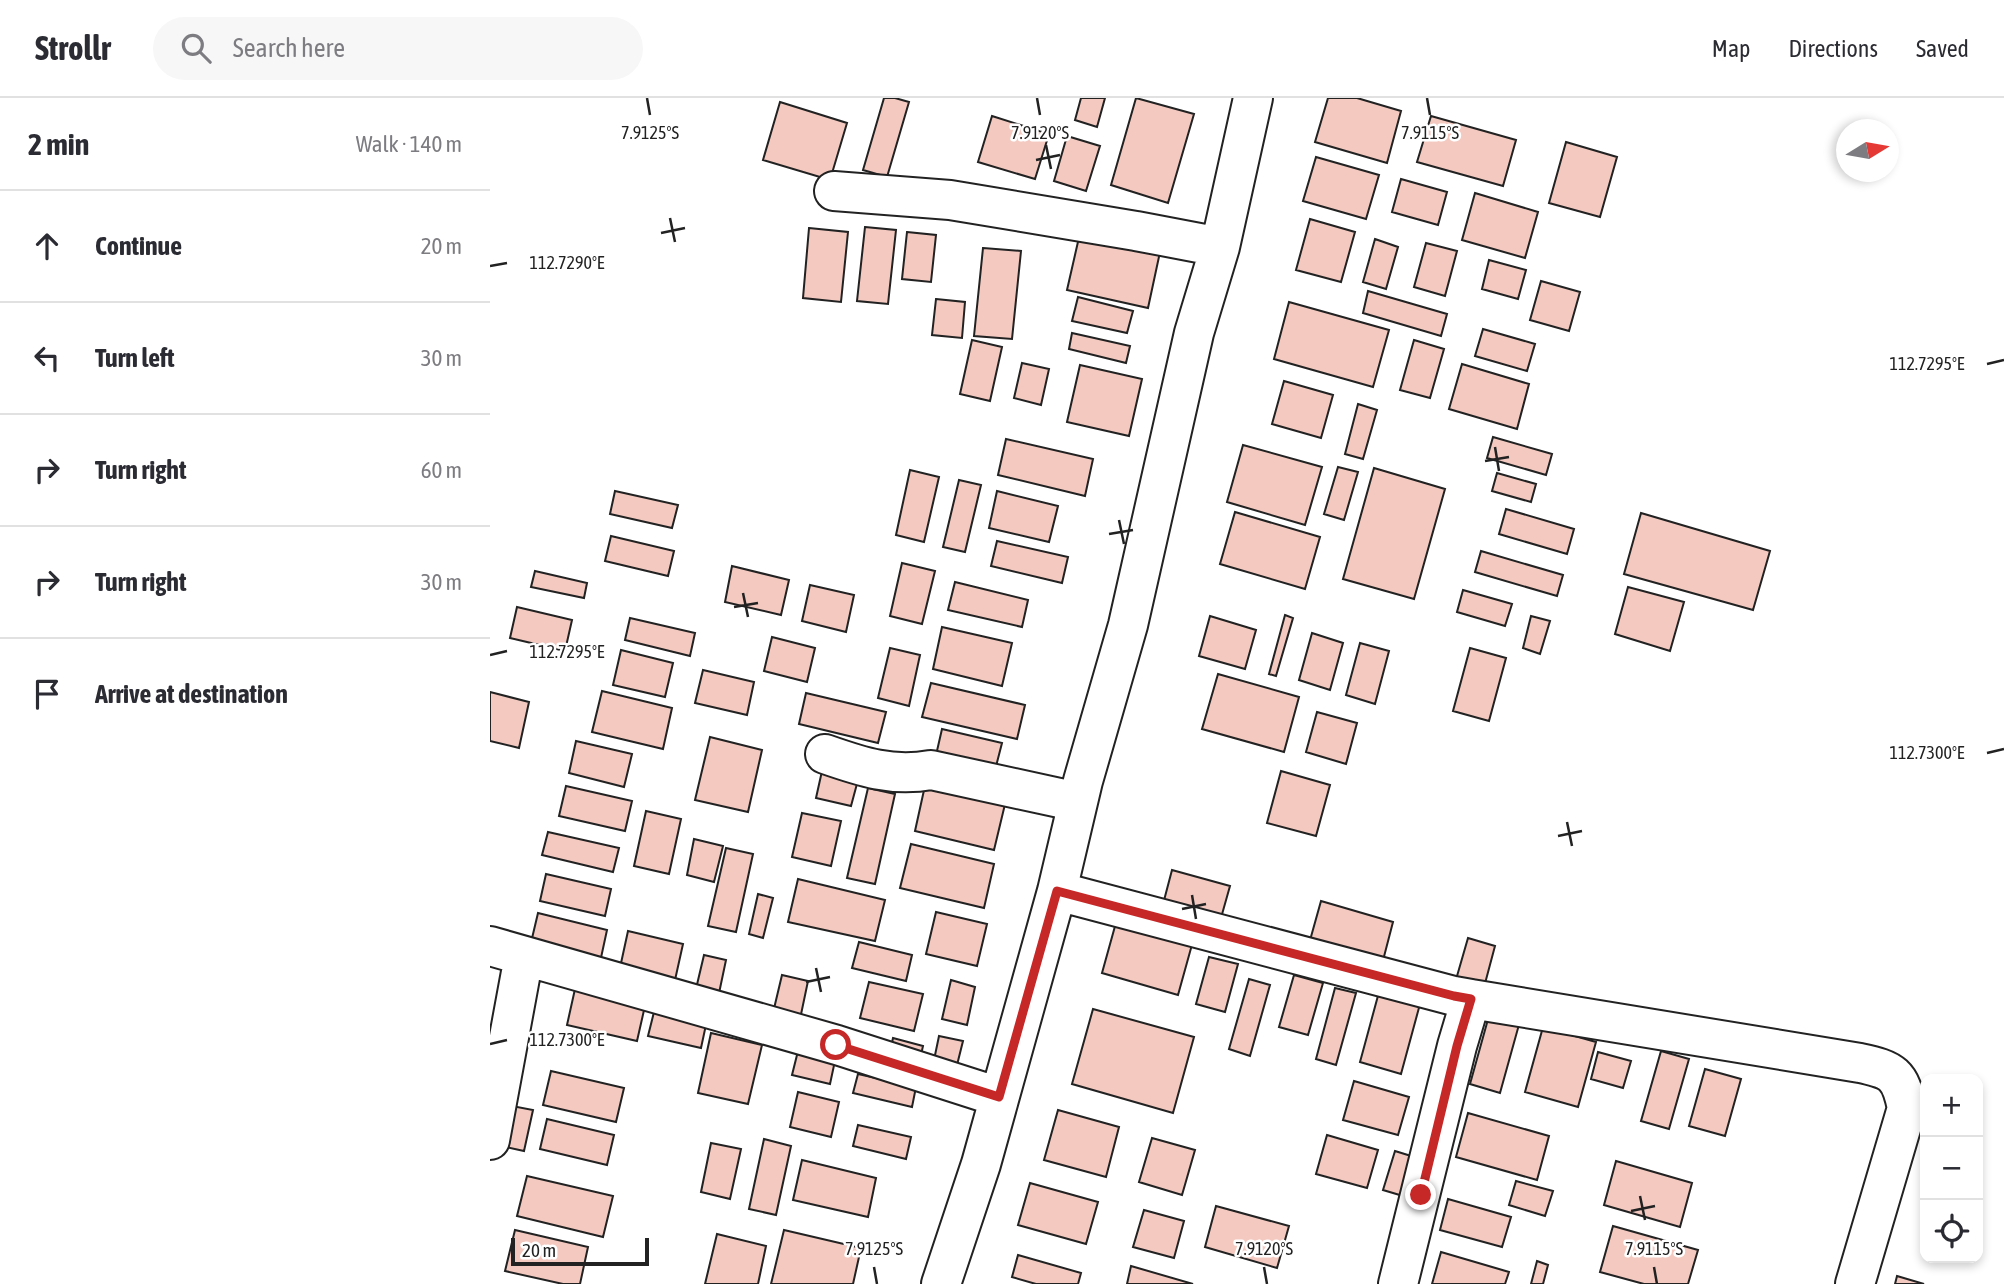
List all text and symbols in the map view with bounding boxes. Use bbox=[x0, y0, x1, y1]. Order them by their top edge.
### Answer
search box bbox=[153, 17, 643, 80]
text: Strollr bbox=[35, 29, 111, 67]
icon: search bbox=[177, 29, 215, 67]
text: Search here bbox=[233, 33, 345, 63]
text: Map bbox=[1712, 35, 1750, 62]
text: Directions bbox=[1788, 35, 1878, 62]
text: Saved bbox=[1916, 35, 1969, 62]
north arrow bbox=[1836, 119, 1899, 182]
text: 7.9125°S bbox=[621, 122, 679, 143]
text: 7.9120°S bbox=[1011, 122, 1069, 143]
text: 7.9115°S bbox=[1401, 122, 1459, 143]
text: 2 min bbox=[28, 127, 89, 161]
text: Walk · 140 m bbox=[356, 131, 462, 157]
icon: ahead bbox=[28, 227, 66, 265]
text: Continue bbox=[95, 231, 182, 261]
text: 20 m bbox=[421, 233, 462, 259]
text: 112.7290°E bbox=[529, 252, 605, 273]
icon: left bbox=[28, 339, 66, 377]
text: Turn left bbox=[95, 343, 175, 373]
text: 30 m bbox=[421, 345, 462, 371]
text: 112.7295°E bbox=[1889, 353, 1965, 374]
icon: right bbox=[28, 451, 66, 489]
text: Turn right bbox=[95, 455, 186, 485]
text: 60 m bbox=[421, 457, 462, 483]
icon: right bbox=[28, 563, 66, 601]
text: Turn right bbox=[95, 567, 186, 597]
text: 30 m bbox=[421, 569, 462, 595]
text: 112.7295°E bbox=[529, 641, 605, 662]
icon: arrive bbox=[28, 675, 66, 713]
text: Arrive at destination bbox=[95, 679, 288, 709]
text: 112.7300°E bbox=[1889, 742, 1965, 763]
text: 112.7300°E bbox=[529, 1029, 605, 1050]
route start bbox=[820, 1029, 851, 1060]
map controls bbox=[1920, 1074, 1983, 1263]
button: + bbox=[1920, 1074, 1983, 1137]
button: − bbox=[1920, 1137, 1983, 1200]
route end bbox=[1405, 1179, 1436, 1210]
button: locate bbox=[1920, 1200, 1983, 1263]
scale bar bbox=[511, 1235, 649, 1267]
text: 7.9125°S bbox=[845, 1238, 903, 1259]
text: 7.9120°S bbox=[1235, 1238, 1293, 1259]
text: 7.9115°S bbox=[1625, 1238, 1683, 1259]
text: 20 m bbox=[522, 1239, 556, 1261]

